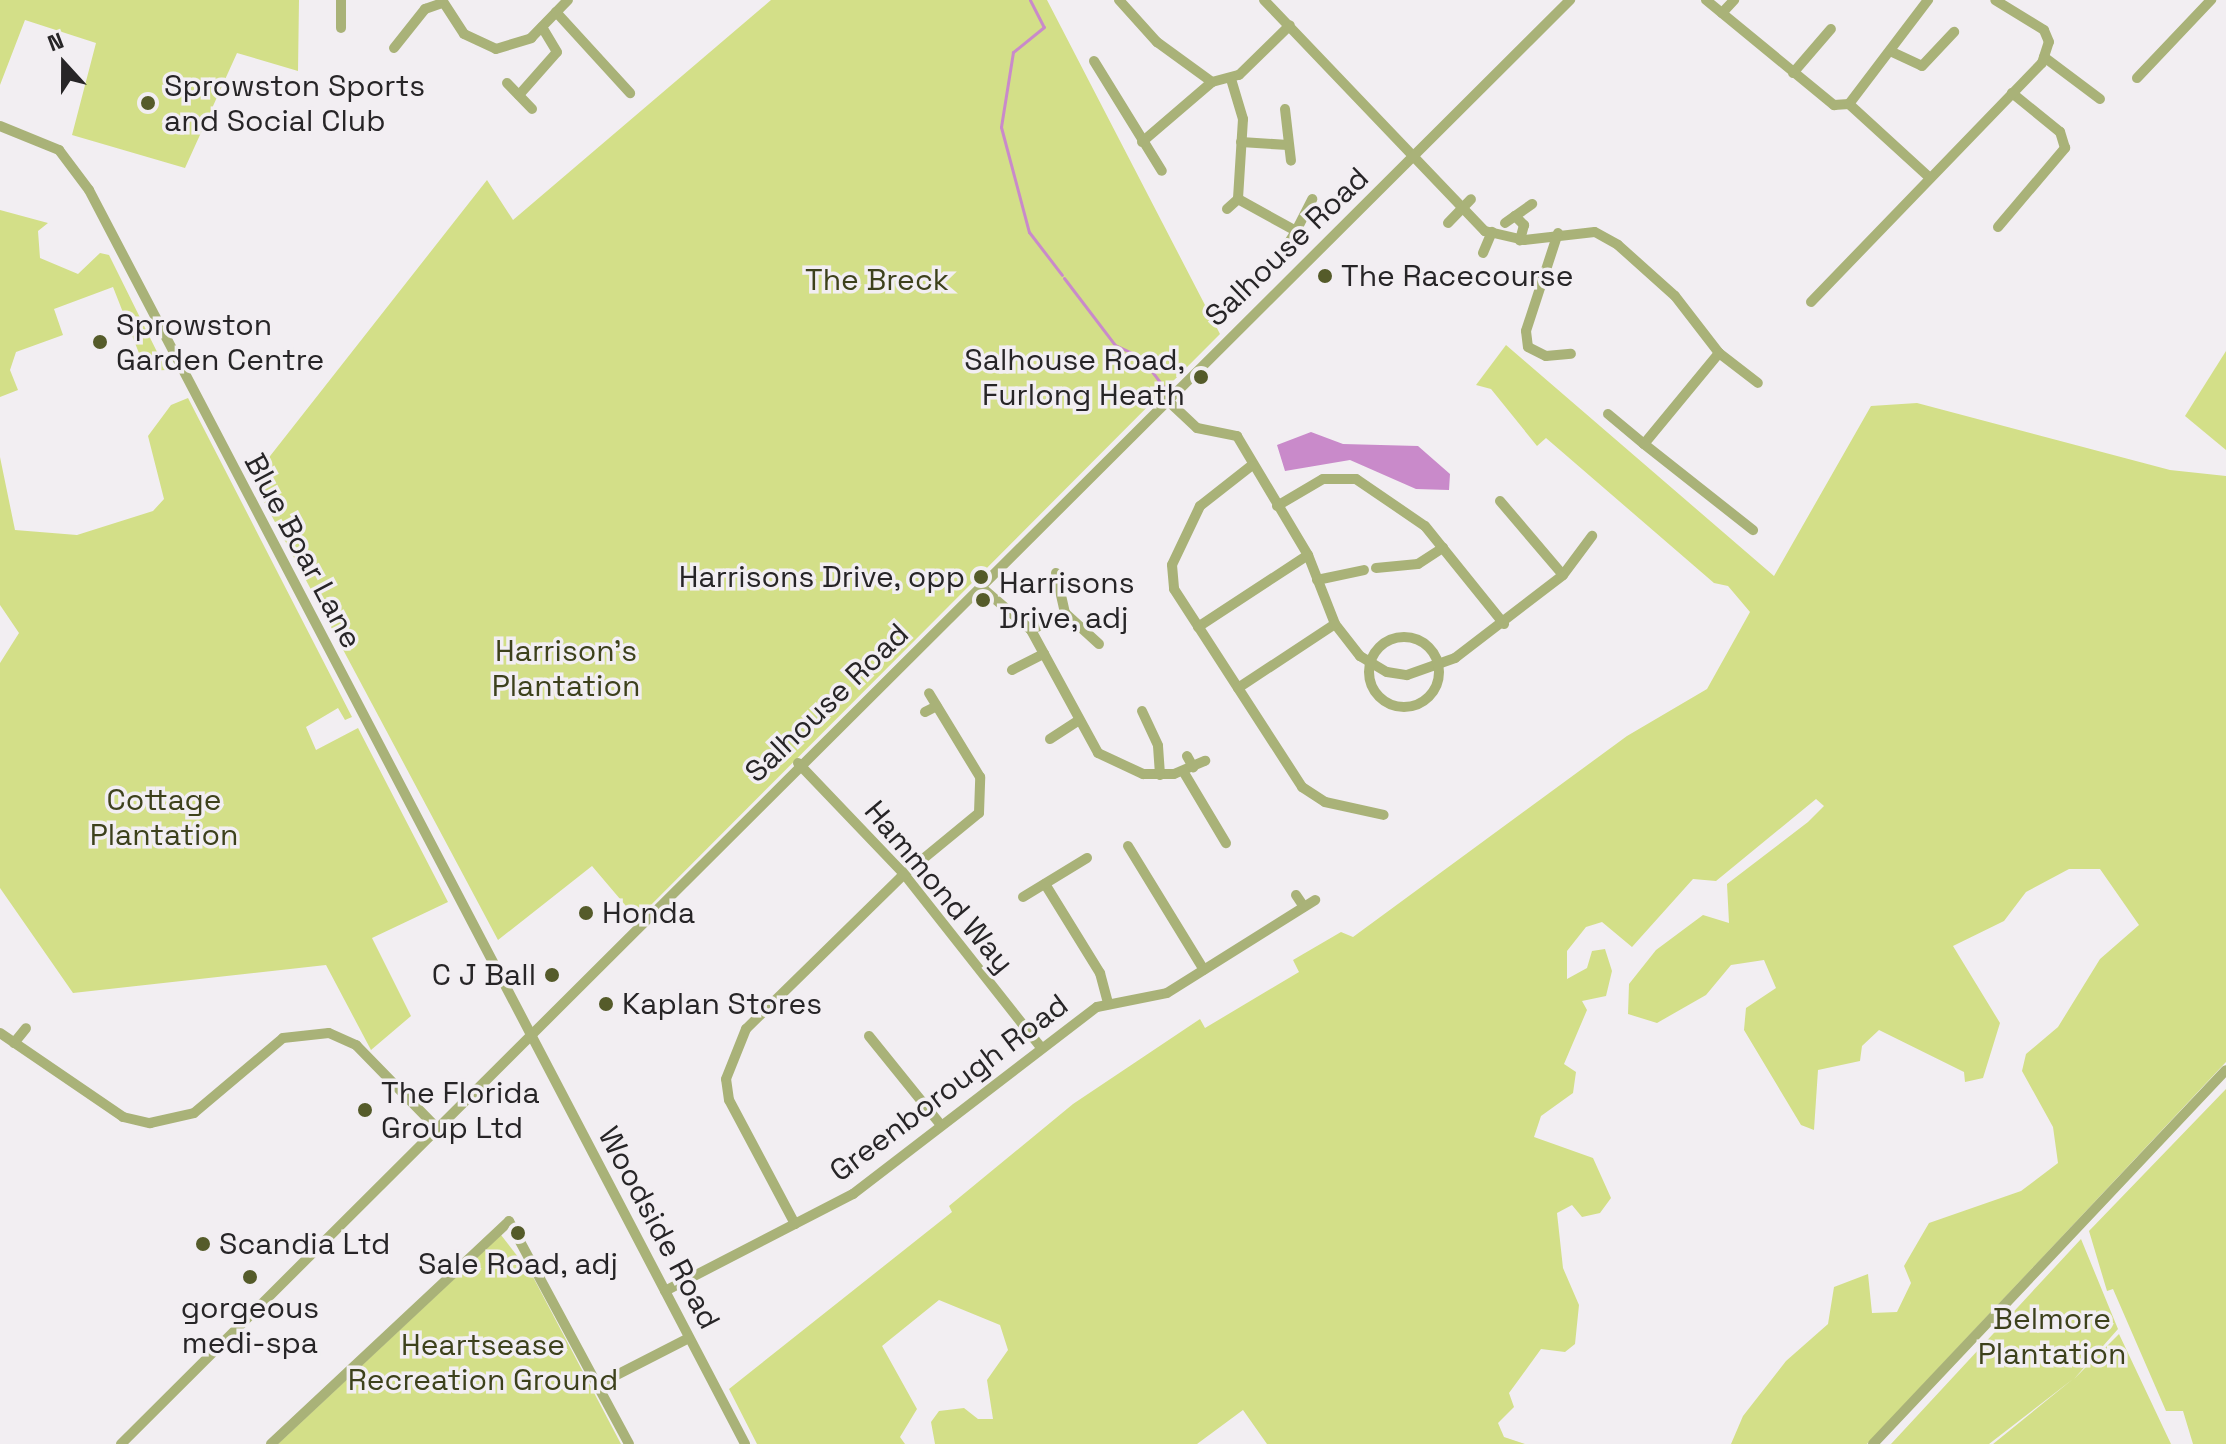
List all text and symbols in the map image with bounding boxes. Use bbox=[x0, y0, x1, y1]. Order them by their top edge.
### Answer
north arrow bbox=[24, 24, 104, 104]
text: N bbox=[43, 26, 67, 57]
place label: Sprowston Sports and Social Club bbox=[164, 68, 425, 138]
marker: Sprowston Sports and Social Club bbox=[139, 94, 157, 112]
street label: Salhouse Road bbox=[1198, 160, 1376, 334]
place label: The Racecourse bbox=[1341, 258, 1573, 294]
park label: The Breck bbox=[805, 262, 949, 298]
marker: The Racecourse bbox=[1316, 267, 1334, 285]
place label: Sprowston Garden Centre bbox=[116, 307, 324, 378]
marker: Sprowston Garden Centre bbox=[91, 333, 109, 351]
place label: Salhouse Road, Furlong Heath bbox=[964, 342, 1185, 412]
marker: Salhouse Road, Furlong Heath bbox=[1192, 368, 1210, 386]
street label: Blue Boar Lane bbox=[237, 447, 369, 655]
place label: Harrisons Drive, opp bbox=[678, 559, 965, 595]
place label: Harrisons Drive, adj bbox=[999, 565, 1134, 636]
marker: Harrisons Drive, opp bbox=[972, 568, 990, 586]
marker: Harrisons Drive, adj bbox=[974, 591, 992, 609]
street label: Salhouse Road bbox=[738, 616, 916, 790]
park label: Harrison's Plantation bbox=[492, 633, 640, 704]
park label: Cottage Plantation bbox=[90, 782, 238, 852]
street label: Hammond Way bbox=[857, 794, 1021, 980]
place label: Honda bbox=[602, 895, 695, 931]
marker: Honda bbox=[577, 904, 595, 922]
place label: C J Ball bbox=[432, 957, 536, 993]
marker: C J Ball bbox=[543, 966, 561, 984]
place label: Kaplan Stores bbox=[622, 986, 822, 1022]
street label: Greenborough Road bbox=[823, 987, 1075, 1189]
marker: Kaplan Stores bbox=[597, 995, 615, 1013]
place label: The Florida Group Ltd bbox=[381, 1075, 540, 1146]
marker: The Florida Group Ltd bbox=[356, 1101, 374, 1119]
street label: Woodside Road bbox=[591, 1121, 727, 1335]
marker: Sale Road, adj bbox=[509, 1224, 527, 1242]
place label: Scandia Ltd bbox=[219, 1226, 390, 1262]
marker: Scandia Ltd bbox=[194, 1235, 212, 1253]
place label: Sale Road, adj bbox=[418, 1246, 618, 1282]
marker: gorgeous medi-spa bbox=[241, 1268, 259, 1286]
place label: gorgeous medi-spa bbox=[181, 1290, 319, 1360]
park label: Belmore Plantation bbox=[1978, 1301, 2126, 1372]
park label: Heartsease Recreation Ground bbox=[348, 1327, 618, 1398]

